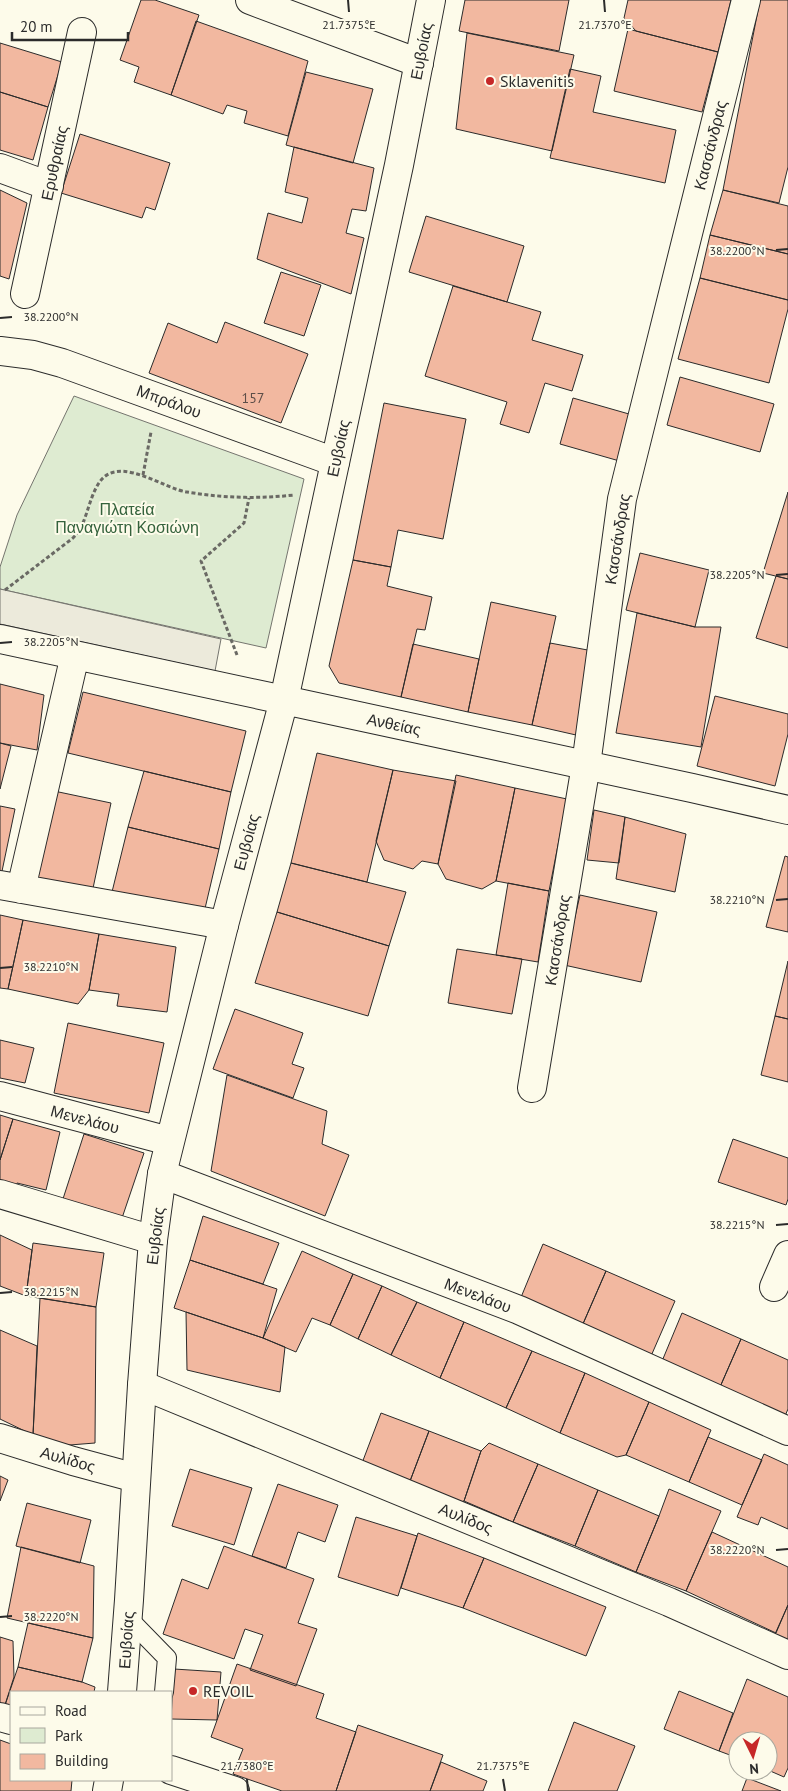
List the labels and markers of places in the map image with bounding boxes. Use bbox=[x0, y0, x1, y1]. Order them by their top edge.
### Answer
place label: Sklavenitis bbox=[500, 71, 574, 91]
marker: Sklavenitis bbox=[484, 75, 496, 87]
place label: REVOIL bbox=[203, 1681, 254, 1701]
marker: REVOIL bbox=[187, 1685, 199, 1697]

